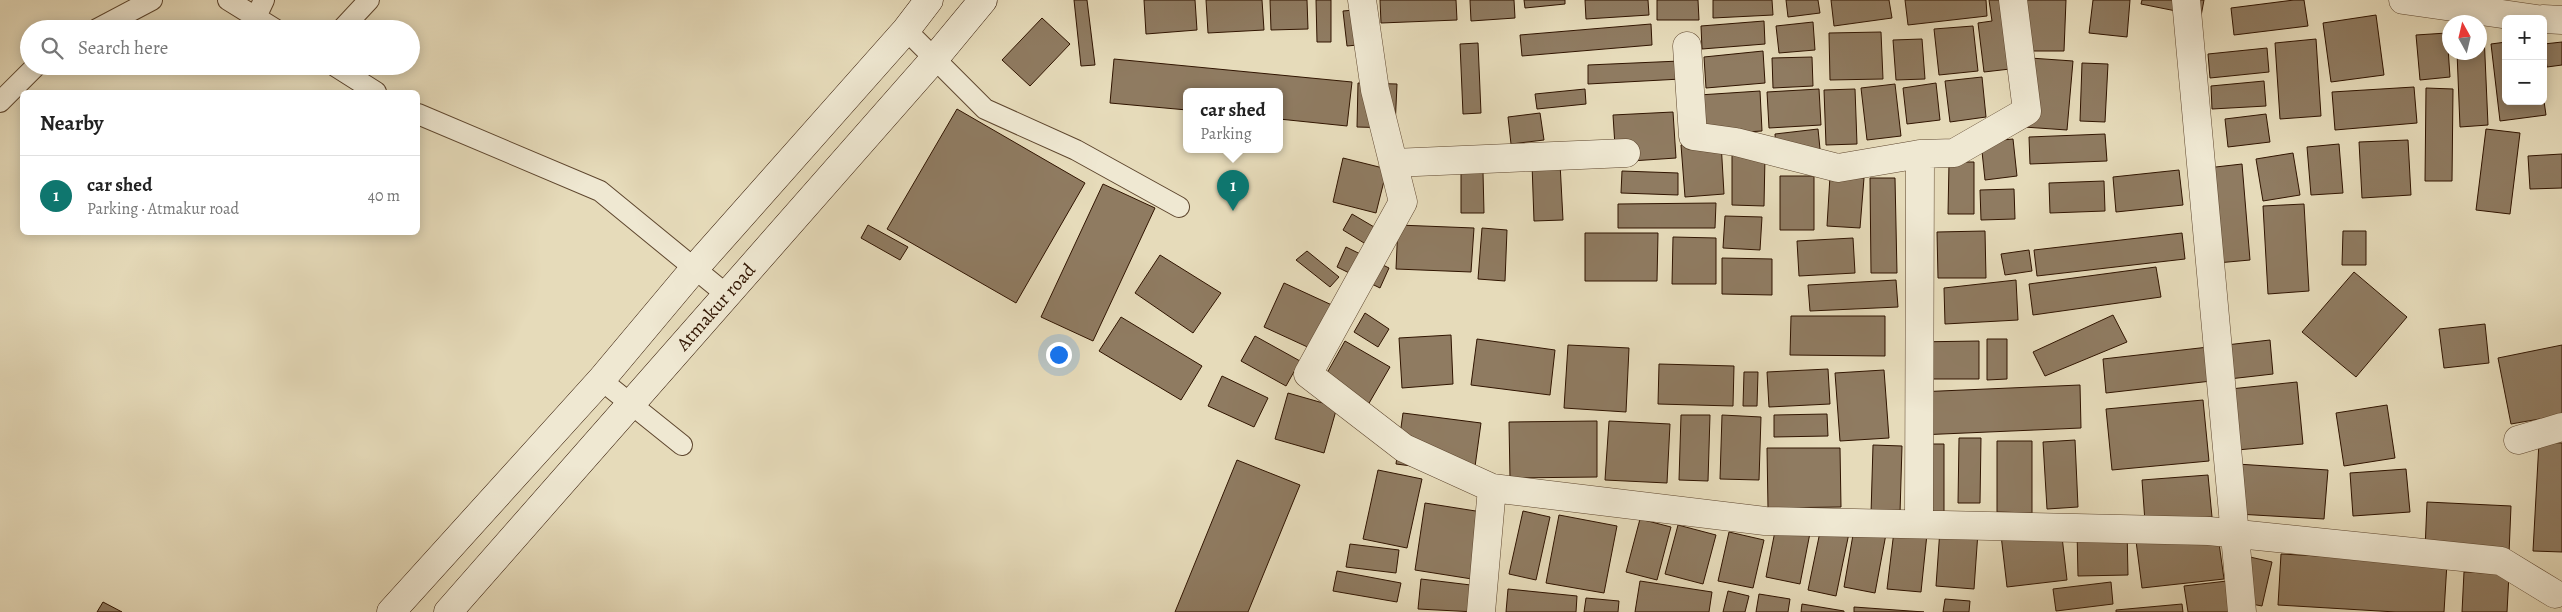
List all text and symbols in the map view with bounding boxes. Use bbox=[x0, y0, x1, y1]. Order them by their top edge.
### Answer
north arrow bbox=[2442, 15, 2487, 60]
map controls bbox=[2502, 15, 2547, 105]
button: + bbox=[2502, 15, 2547, 60]
search box bbox=[20, 20, 420, 75]
icon: search bbox=[38, 34, 66, 62]
text: Search here bbox=[78, 35, 168, 61]
button: − bbox=[2502, 60, 2547, 105]
popup bbox=[1183, 88, 1283, 153]
text: car shed bbox=[1200, 97, 1266, 123]
text: Nearby bbox=[40, 109, 103, 137]
text: Parking bbox=[1200, 123, 1252, 145]
pin: 1 bbox=[1217, 170, 1249, 211]
text: car shed bbox=[87, 172, 152, 198]
text: 1 bbox=[53, 185, 59, 207]
text: 40 m bbox=[368, 185, 400, 207]
text: Parking · Atmakur road bbox=[87, 198, 239, 220]
street label: Atmakur road bbox=[670, 257, 762, 357]
your location bbox=[1046, 342, 1072, 368]

